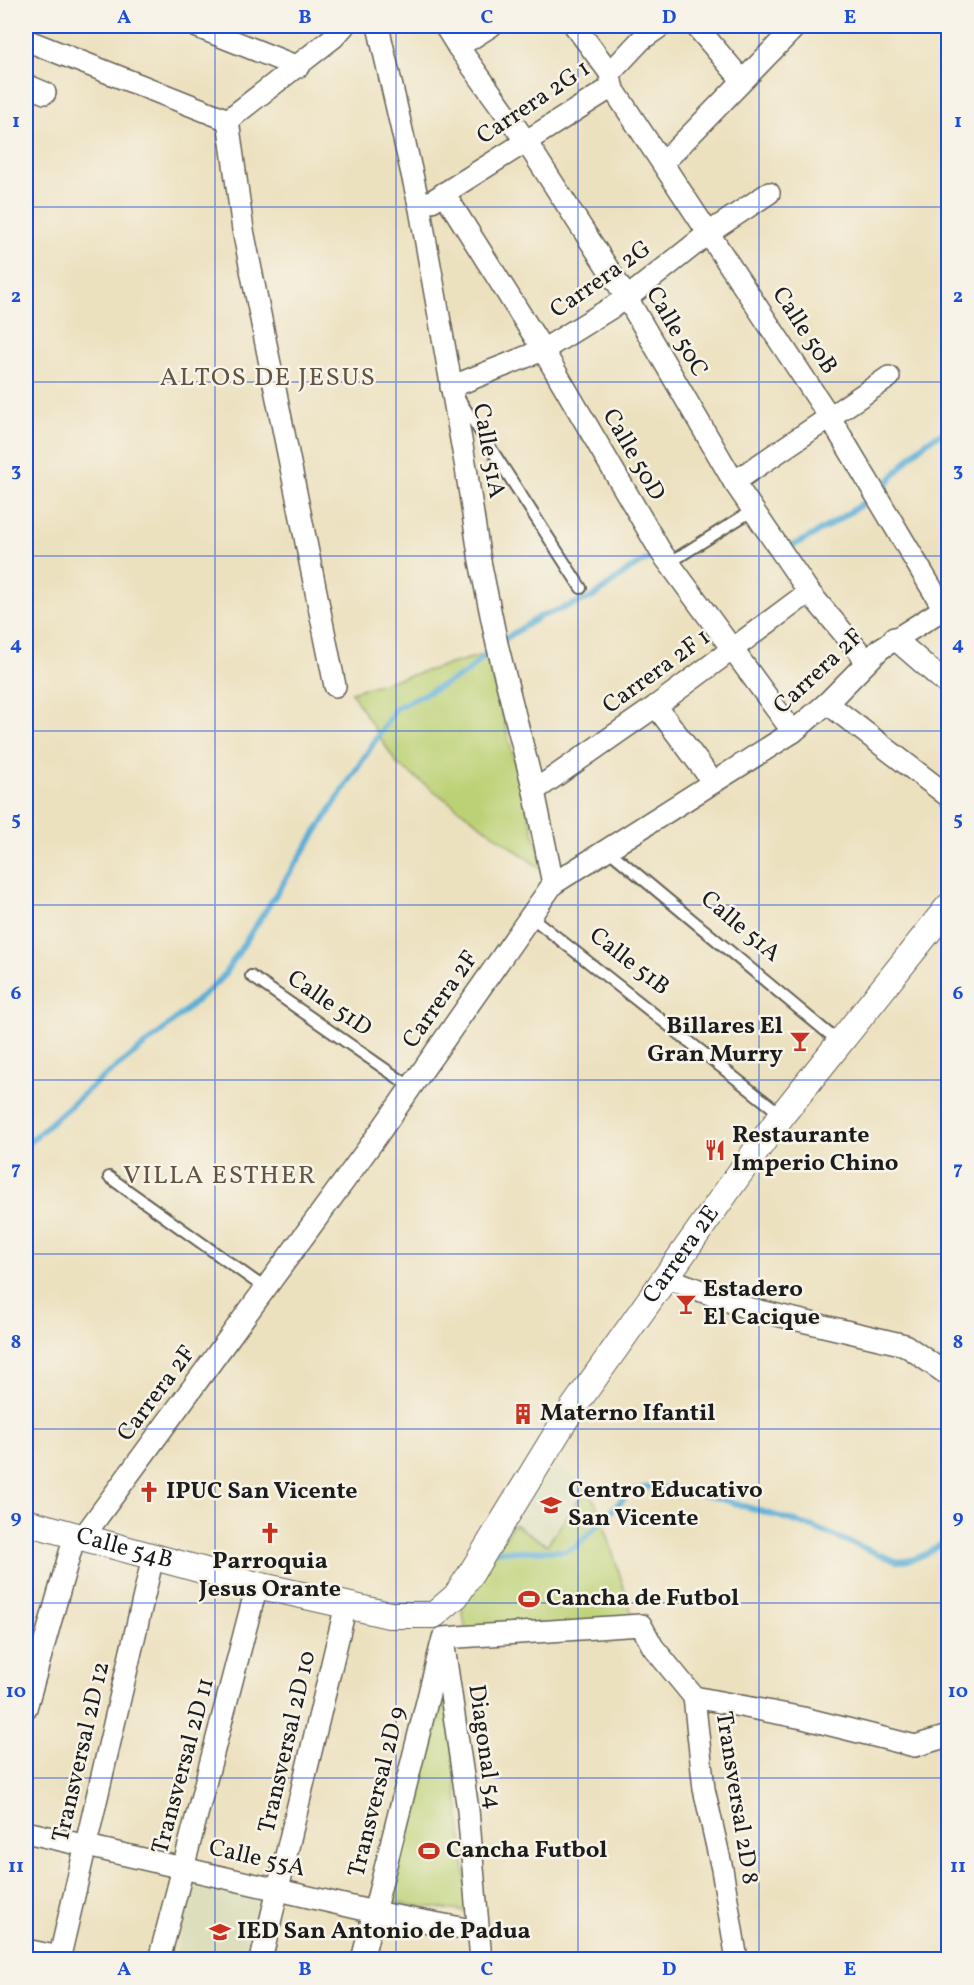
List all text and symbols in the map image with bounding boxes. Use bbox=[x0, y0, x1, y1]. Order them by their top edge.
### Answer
text: A bbox=[117, 4, 131, 32]
text: B bbox=[298, 4, 312, 32]
text: C bbox=[481, 4, 494, 32]
text: D bbox=[662, 4, 676, 32]
text: E bbox=[844, 4, 856, 32]
street label: Carrera 2G 1 bbox=[470, 52, 598, 154]
text: 1 bbox=[12, 108, 20, 136]
text: 1 bbox=[954, 108, 962, 136]
street label: Carrera 2G bbox=[544, 233, 658, 327]
street label: Calle 50C bbox=[636, 280, 716, 384]
street label: Calle 50B bbox=[763, 280, 845, 382]
text: 2 bbox=[11, 283, 21, 311]
text: 2 bbox=[953, 283, 963, 311]
district label: ALTOS DE JESUS bbox=[160, 360, 376, 396]
street label: Calle 51A bbox=[463, 401, 513, 501]
street label: Calle 50D bbox=[593, 403, 673, 507]
text: 3 bbox=[11, 457, 21, 485]
text: 3 bbox=[953, 457, 963, 485]
street label: Carrera 2F 1 bbox=[596, 621, 718, 723]
street label: Carrera 2F bbox=[766, 621, 872, 723]
text: 4 bbox=[10, 631, 22, 659]
text: 4 bbox=[952, 631, 964, 659]
text: 5 bbox=[11, 806, 21, 834]
text: 5 bbox=[953, 806, 963, 834]
street label: Calle 51A bbox=[692, 883, 788, 971]
street label: Calle 51B bbox=[582, 920, 676, 1004]
street label: Carrera 2F bbox=[395, 944, 487, 1056]
street label: Calle 51D bbox=[280, 962, 378, 1046]
text: 6 bbox=[11, 980, 22, 1008]
text: 6 bbox=[953, 980, 964, 1008]
place label: Billares El Gran Murry bbox=[647, 1010, 784, 1072]
bar icon: Billares El Gran Murry bbox=[788, 1029, 812, 1053]
place label: Restaurante Imperio Chino bbox=[732, 1119, 899, 1181]
restaurant icon: Restaurante Imperio Chino bbox=[703, 1138, 727, 1162]
text: 7 bbox=[11, 1155, 21, 1183]
text: 7 bbox=[953, 1155, 963, 1183]
district label: VILLA ESTHER bbox=[123, 1158, 317, 1194]
street label: Carrera 2E bbox=[635, 1199, 728, 1311]
place label: Estadero El Cacique bbox=[703, 1273, 820, 1335]
bar icon: Estadero El Cacique bbox=[674, 1292, 698, 1316]
text: 8 bbox=[11, 1329, 21, 1357]
text: 8 bbox=[953, 1329, 963, 1357]
street label: Carrera 2F bbox=[110, 1339, 204, 1449]
place label: Materno Ifantil bbox=[540, 1397, 716, 1431]
building icon: Materno Ifantil bbox=[511, 1402, 535, 1426]
place label: Centro Educativo San Vicente bbox=[568, 1474, 763, 1536]
place label: IPUC San Vicente bbox=[166, 1475, 358, 1509]
church icon: IPUC San Vicente bbox=[137, 1480, 161, 1504]
school or university icon: Centro Educativo San Vicente bbox=[539, 1493, 563, 1517]
text: 9 bbox=[10, 1504, 22, 1532]
text: 9 bbox=[952, 1504, 964, 1532]
street label: Calle 54B bbox=[72, 1519, 177, 1578]
church icon: Parroquia Jesus Orante bbox=[258, 1521, 282, 1545]
place label: Parroquia Jesus Orante bbox=[198, 1545, 341, 1607]
place label: Cancha de Futbol bbox=[546, 1582, 739, 1616]
sports icon: Cancha de Futbol bbox=[517, 1587, 541, 1611]
street label: Transversal 2D 10 bbox=[250, 1647, 326, 1837]
street label: Transversal 2D 12 bbox=[45, 1658, 119, 1846]
street label: Transversal 2D 11 bbox=[144, 1674, 224, 1858]
text: 10 bbox=[6, 1678, 26, 1706]
text: 10 bbox=[948, 1678, 968, 1706]
street label: Diagonal 54 bbox=[458, 1682, 510, 1812]
street label: Transversal 2D 9 bbox=[340, 1703, 416, 1881]
street label: Transversal 2D 8 bbox=[706, 1709, 766, 1887]
street label: Calle 55A bbox=[205, 1831, 309, 1887]
place label: Cancha Futbol bbox=[446, 1834, 608, 1868]
sports icon: Cancha Futbol bbox=[417, 1839, 441, 1863]
text: 11 bbox=[8, 1853, 24, 1881]
text: 11 bbox=[950, 1853, 966, 1881]
place label: IED San Antonio de Padua bbox=[237, 1915, 531, 1949]
school or university icon: IED San Antonio de Padua bbox=[208, 1920, 232, 1944]
text: A bbox=[117, 1956, 131, 1984]
text: B bbox=[298, 1956, 312, 1984]
text: C bbox=[481, 1956, 494, 1984]
text: D bbox=[662, 1956, 676, 1984]
text: E bbox=[844, 1956, 856, 1984]

